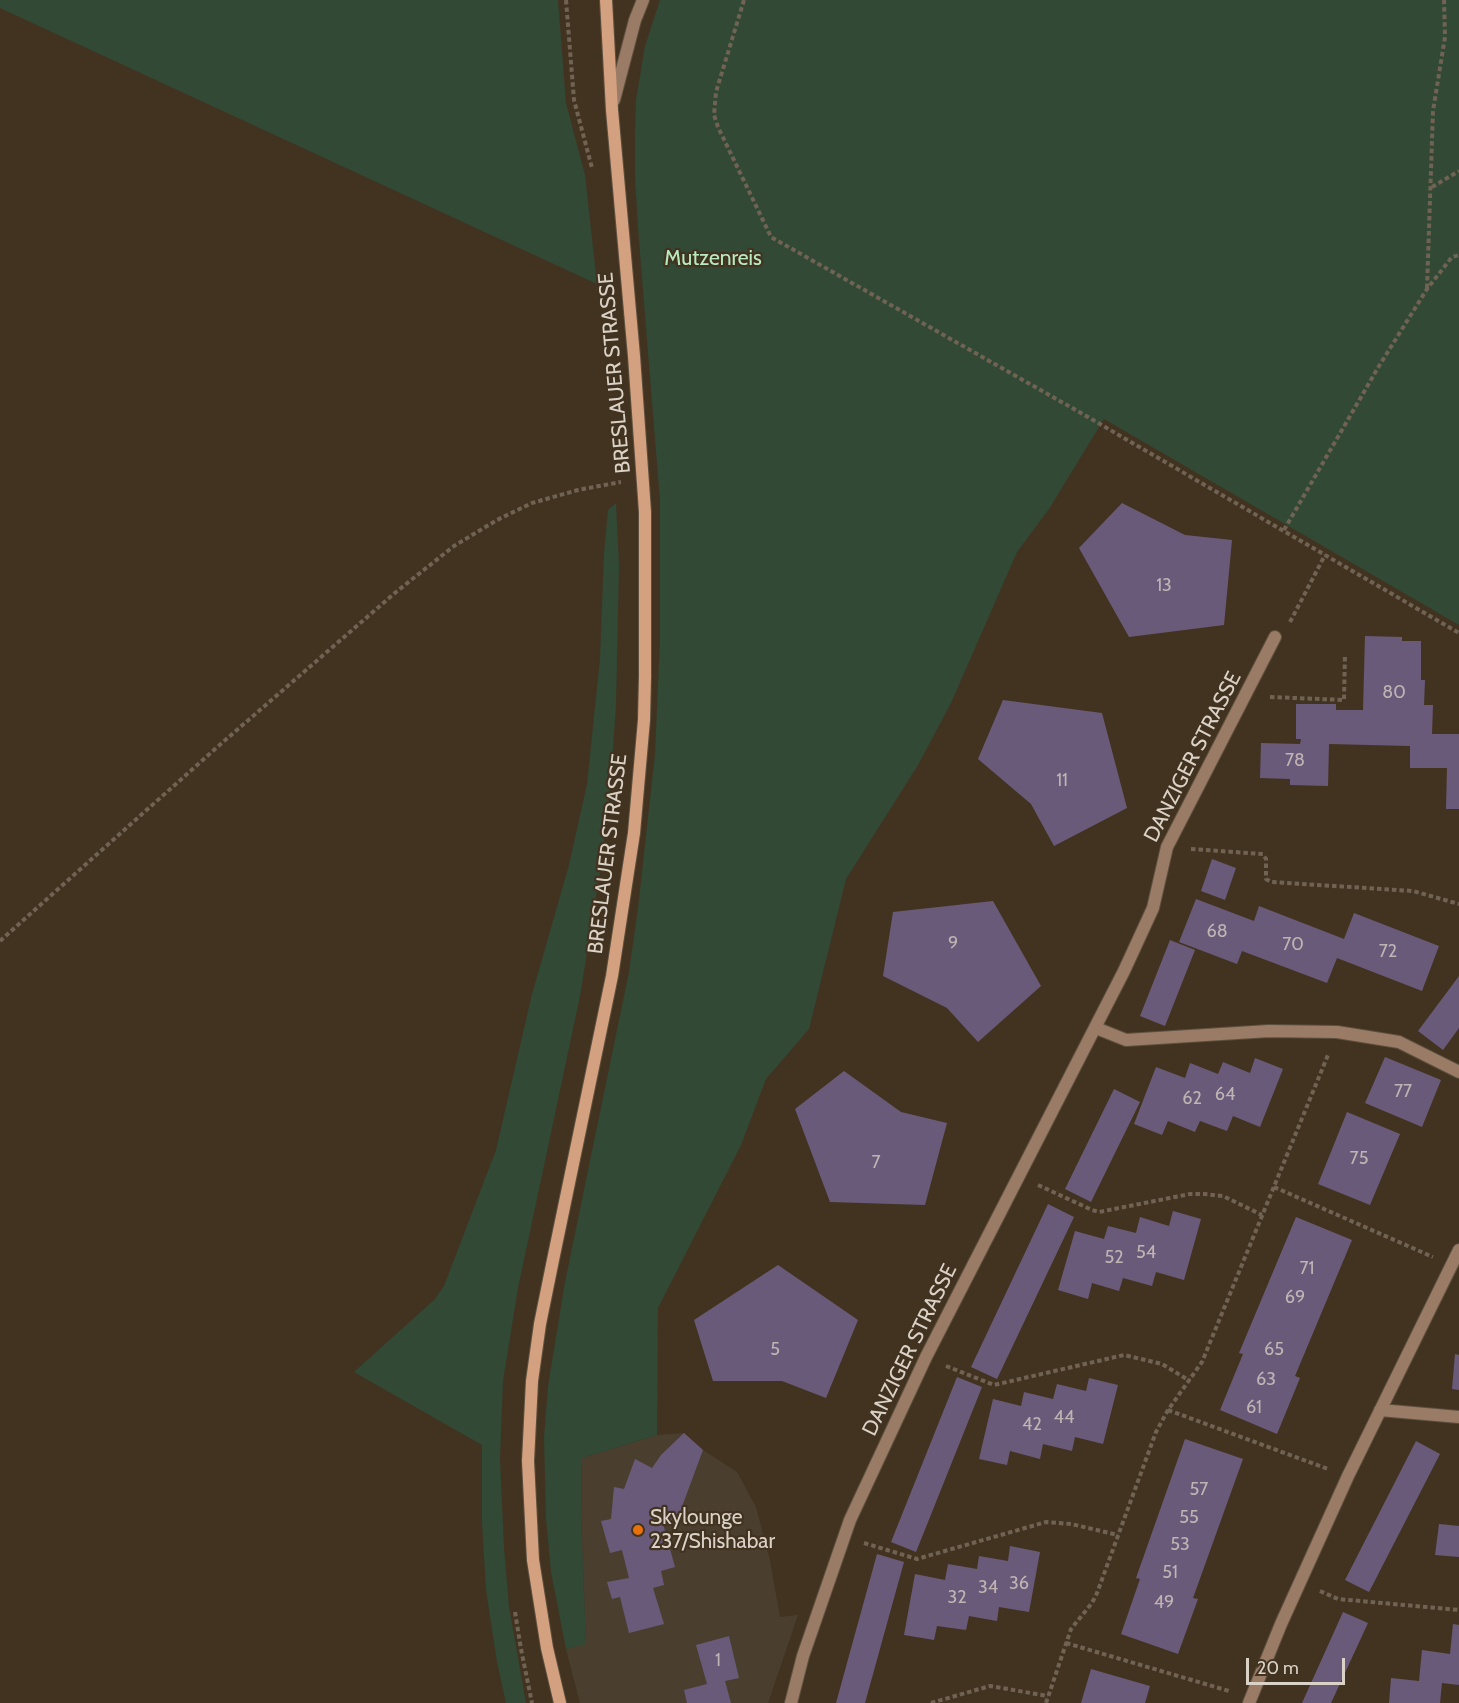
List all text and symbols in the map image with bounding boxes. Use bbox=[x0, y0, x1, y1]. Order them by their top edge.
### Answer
park label: Mutzenreis bbox=[664, 246, 762, 272]
street label: BRESLAUER STRASSE bbox=[594, 271, 636, 475]
house number: 13 bbox=[1156, 575, 1172, 597]
street label: DANZIGER STRASSE bbox=[1139, 668, 1247, 846]
house number: 80 bbox=[1382, 682, 1406, 704]
house number: 78 bbox=[1285, 750, 1305, 772]
street label: BRESLAUER STRASSE bbox=[583, 752, 633, 956]
house number: 11 bbox=[1056, 770, 1068, 792]
house number: 68 bbox=[1206, 921, 1228, 943]
house number: 9 bbox=[948, 933, 958, 955]
house number: 70 bbox=[1282, 934, 1304, 956]
house number: 72 bbox=[1379, 941, 1397, 963]
house number: 77 bbox=[1394, 1081, 1412, 1103]
house number: 64 bbox=[1215, 1084, 1235, 1106]
house number: 62 bbox=[1182, 1088, 1202, 1110]
house number: 75 bbox=[1350, 1148, 1368, 1170]
house number: 7 bbox=[871, 1152, 881, 1174]
house number: 54 bbox=[1136, 1242, 1156, 1264]
house number: 52 bbox=[1104, 1247, 1124, 1269]
house number: 71 bbox=[1300, 1258, 1314, 1280]
street label: DANZIGER STRASSE bbox=[857, 1260, 963, 1440]
house number: 69 bbox=[1285, 1287, 1305, 1309]
house number: 5 bbox=[770, 1339, 780, 1361]
house number: 65 bbox=[1264, 1339, 1284, 1361]
house number: 63 bbox=[1256, 1369, 1276, 1391]
house number: 61 bbox=[1246, 1397, 1262, 1419]
house number: 44 bbox=[1054, 1407, 1074, 1429]
house number: 42 bbox=[1022, 1414, 1042, 1436]
house number: 57 bbox=[1190, 1479, 1208, 1501]
place label: Skylounge 237/Shishabar bbox=[650, 1505, 775, 1555]
house number: 55 bbox=[1179, 1507, 1199, 1529]
marker: Skylounge 237/Shishabar bbox=[631, 1523, 645, 1537]
house number: 53 bbox=[1170, 1534, 1190, 1556]
house number: 51 bbox=[1162, 1562, 1178, 1584]
house number: 36 bbox=[1009, 1573, 1029, 1595]
house number: 34 bbox=[978, 1577, 998, 1599]
house number: 32 bbox=[947, 1587, 967, 1609]
house number: 49 bbox=[1154, 1592, 1174, 1614]
scale bar bbox=[1249, 1646, 1348, 1684]
house number: 1 bbox=[715, 1650, 721, 1672]
text: 20 m bbox=[1257, 1657, 1299, 1679]

